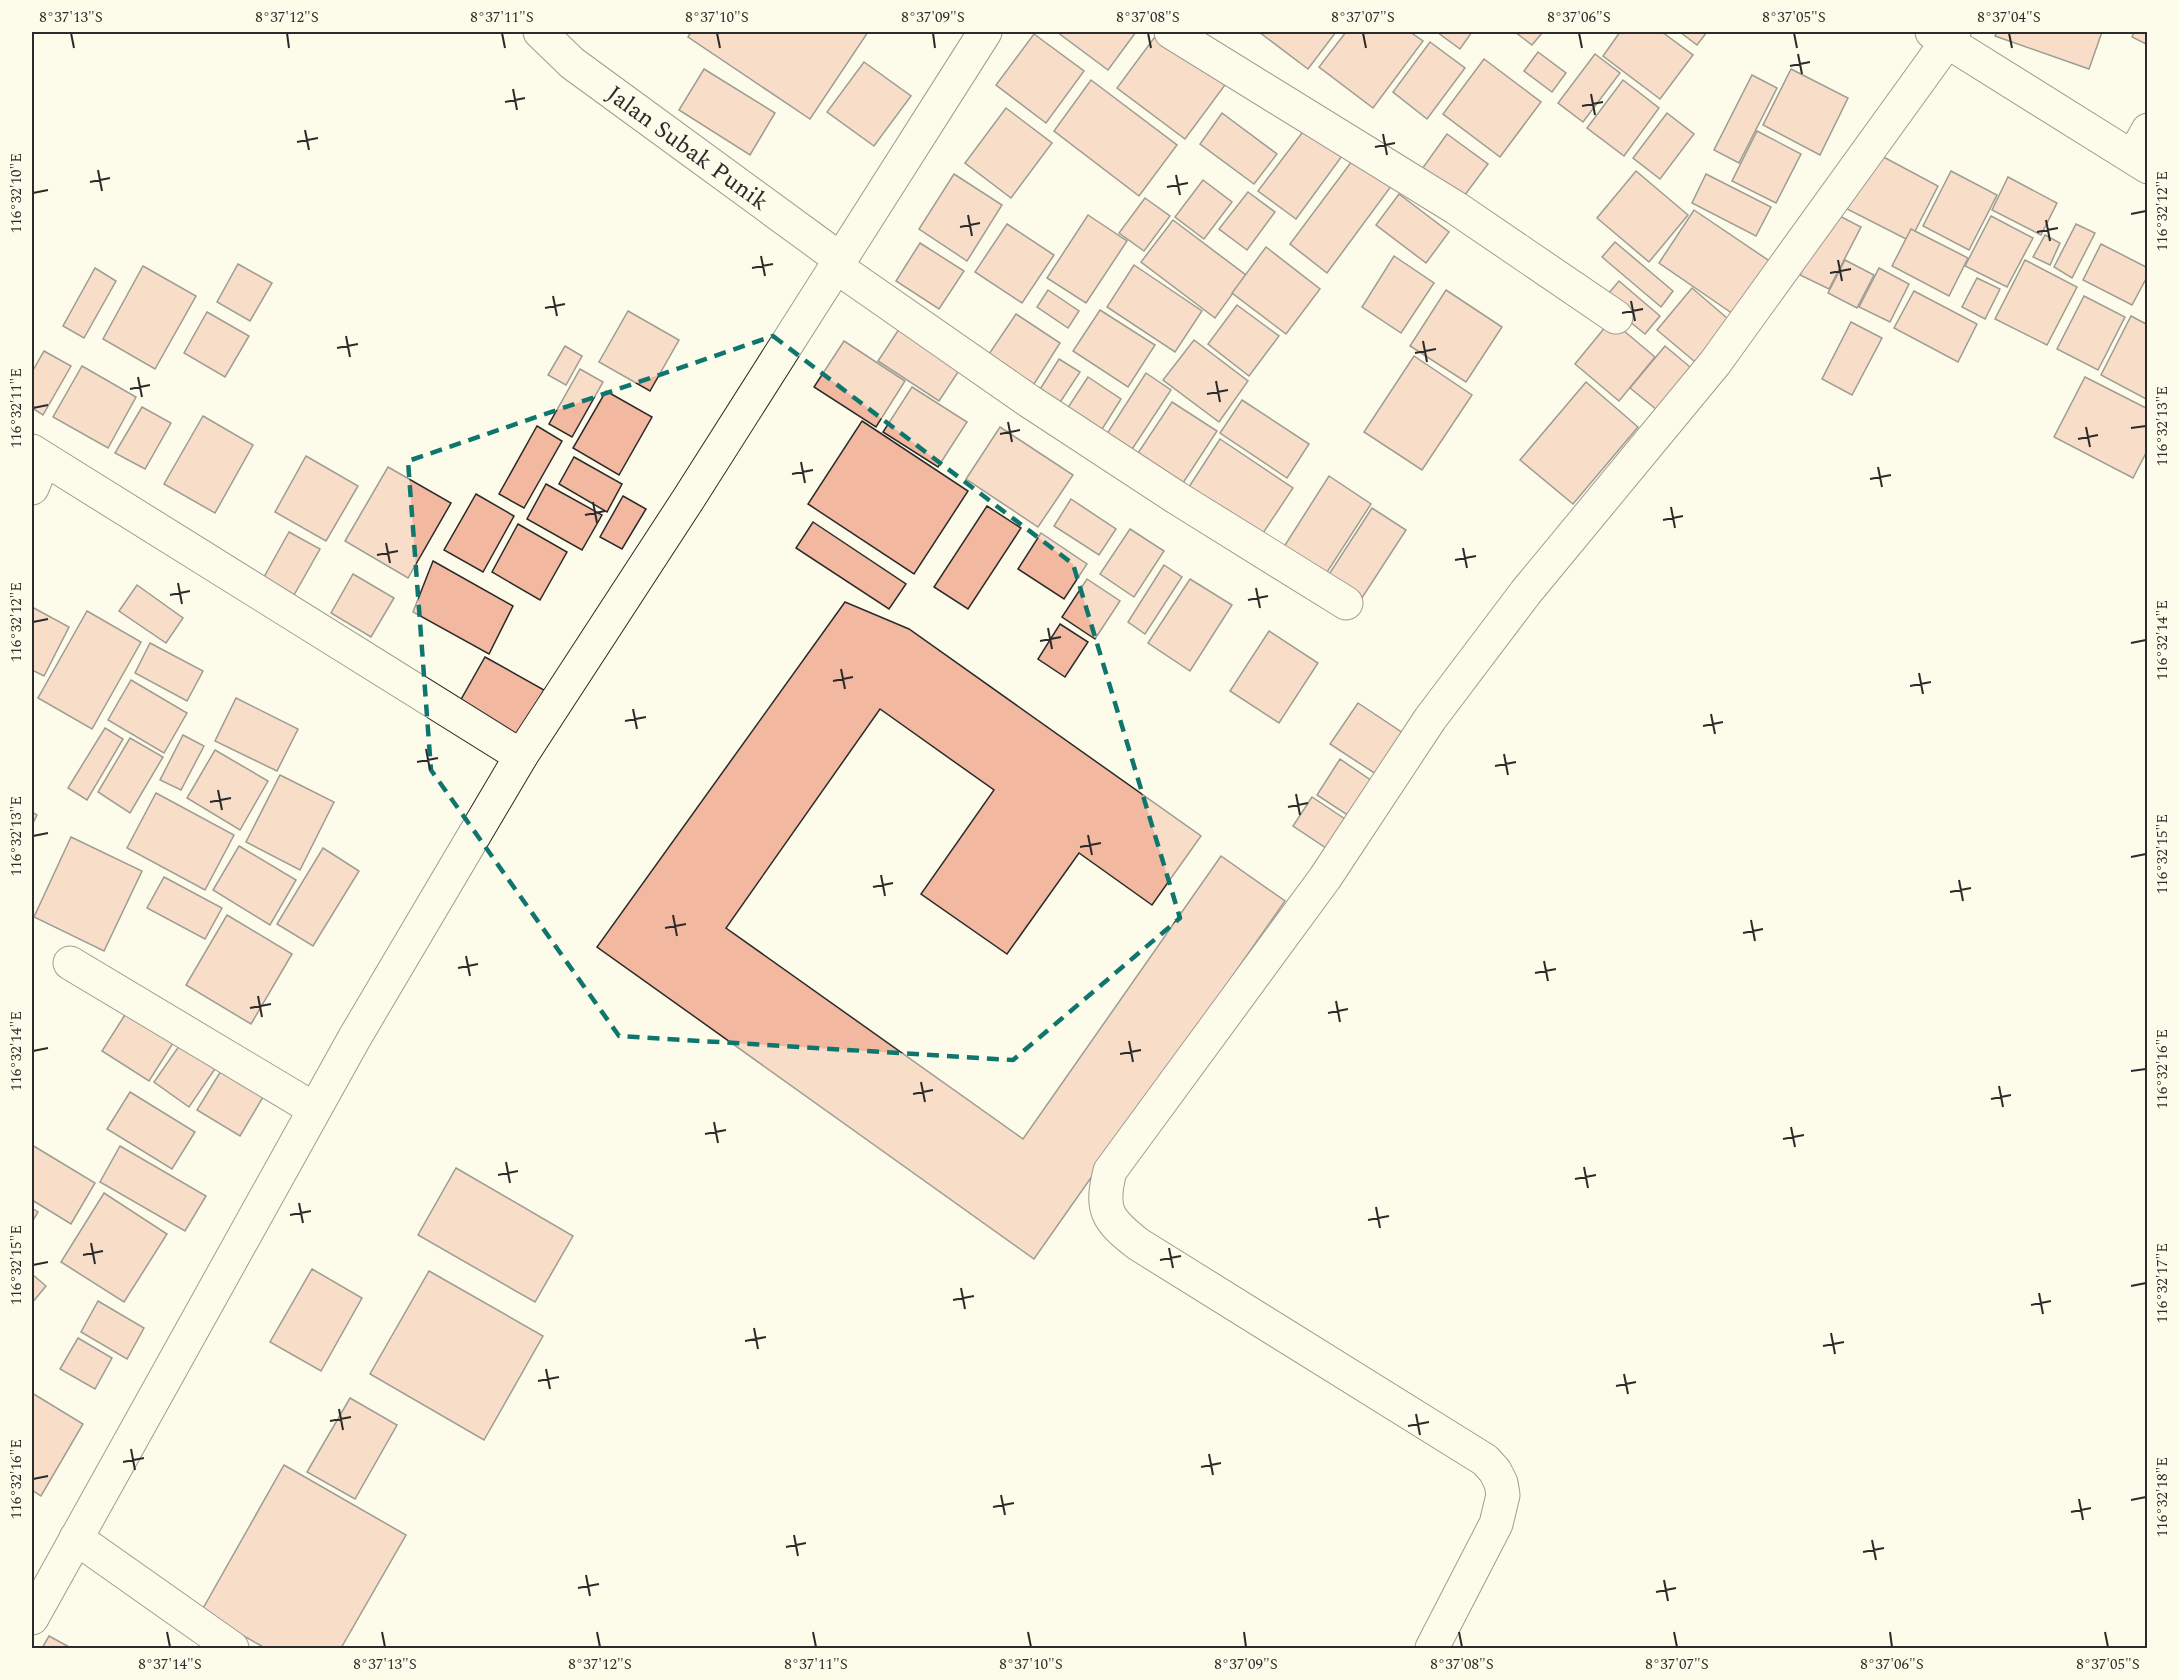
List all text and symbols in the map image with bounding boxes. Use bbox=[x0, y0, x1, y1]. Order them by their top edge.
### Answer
text: 8°37'13"S bbox=[39, 6, 103, 29]
text: 8°37'12"S bbox=[255, 6, 319, 29]
text: 8°37'11"S bbox=[470, 6, 534, 29]
text: 8°37'10"S bbox=[685, 6, 749, 29]
text: 8°37'09"S bbox=[901, 6, 965, 29]
text: 8°37'08"S bbox=[1116, 6, 1180, 29]
text: 8°37'07"S bbox=[1331, 6, 1395, 29]
text: 8°37'06"S bbox=[1547, 6, 1611, 29]
text: 8°37'05"S bbox=[1762, 6, 1826, 29]
text: 8°37'04"S bbox=[1977, 6, 2041, 29]
street label: Jalan Subak Punik bbox=[599, 77, 776, 220]
text: 116°32'10"E bbox=[5, 153, 28, 233]
text: 116°32'12"E bbox=[2151, 171, 2174, 251]
text: 116°32'11"E bbox=[5, 368, 28, 448]
text: 116°32'13"E bbox=[2151, 386, 2174, 466]
text: 116°32'12"E bbox=[5, 582, 28, 662]
text: 116°32'14"E bbox=[2151, 600, 2174, 680]
text: 116°32'13"E bbox=[5, 796, 28, 876]
text: 116°32'15"E bbox=[2151, 814, 2174, 894]
text: 116°32'14"E bbox=[5, 1011, 28, 1091]
text: 116°32'16"E bbox=[2151, 1029, 2174, 1109]
text: 116°32'15"E bbox=[5, 1225, 28, 1305]
text: 116°32'17"E bbox=[2151, 1243, 2174, 1323]
text: 116°32'16"E bbox=[5, 1439, 28, 1519]
text: 116°32'18"E bbox=[2151, 1457, 2174, 1537]
text: 8°37'14"S bbox=[138, 1653, 202, 1676]
text: 8°37'13"S bbox=[353, 1653, 417, 1676]
text: 8°37'12"S bbox=[568, 1653, 632, 1676]
text: 8°37'11"S bbox=[784, 1653, 848, 1676]
text: 8°37'10"S bbox=[999, 1653, 1063, 1676]
text: 8°37'09"S bbox=[1214, 1653, 1278, 1676]
text: 8°37'08"S bbox=[1430, 1653, 1494, 1676]
text: 8°37'07"S bbox=[1645, 1653, 1709, 1676]
text: 8°37'06"S bbox=[1860, 1653, 1924, 1676]
text: 8°37'05"S bbox=[2076, 1653, 2140, 1676]

